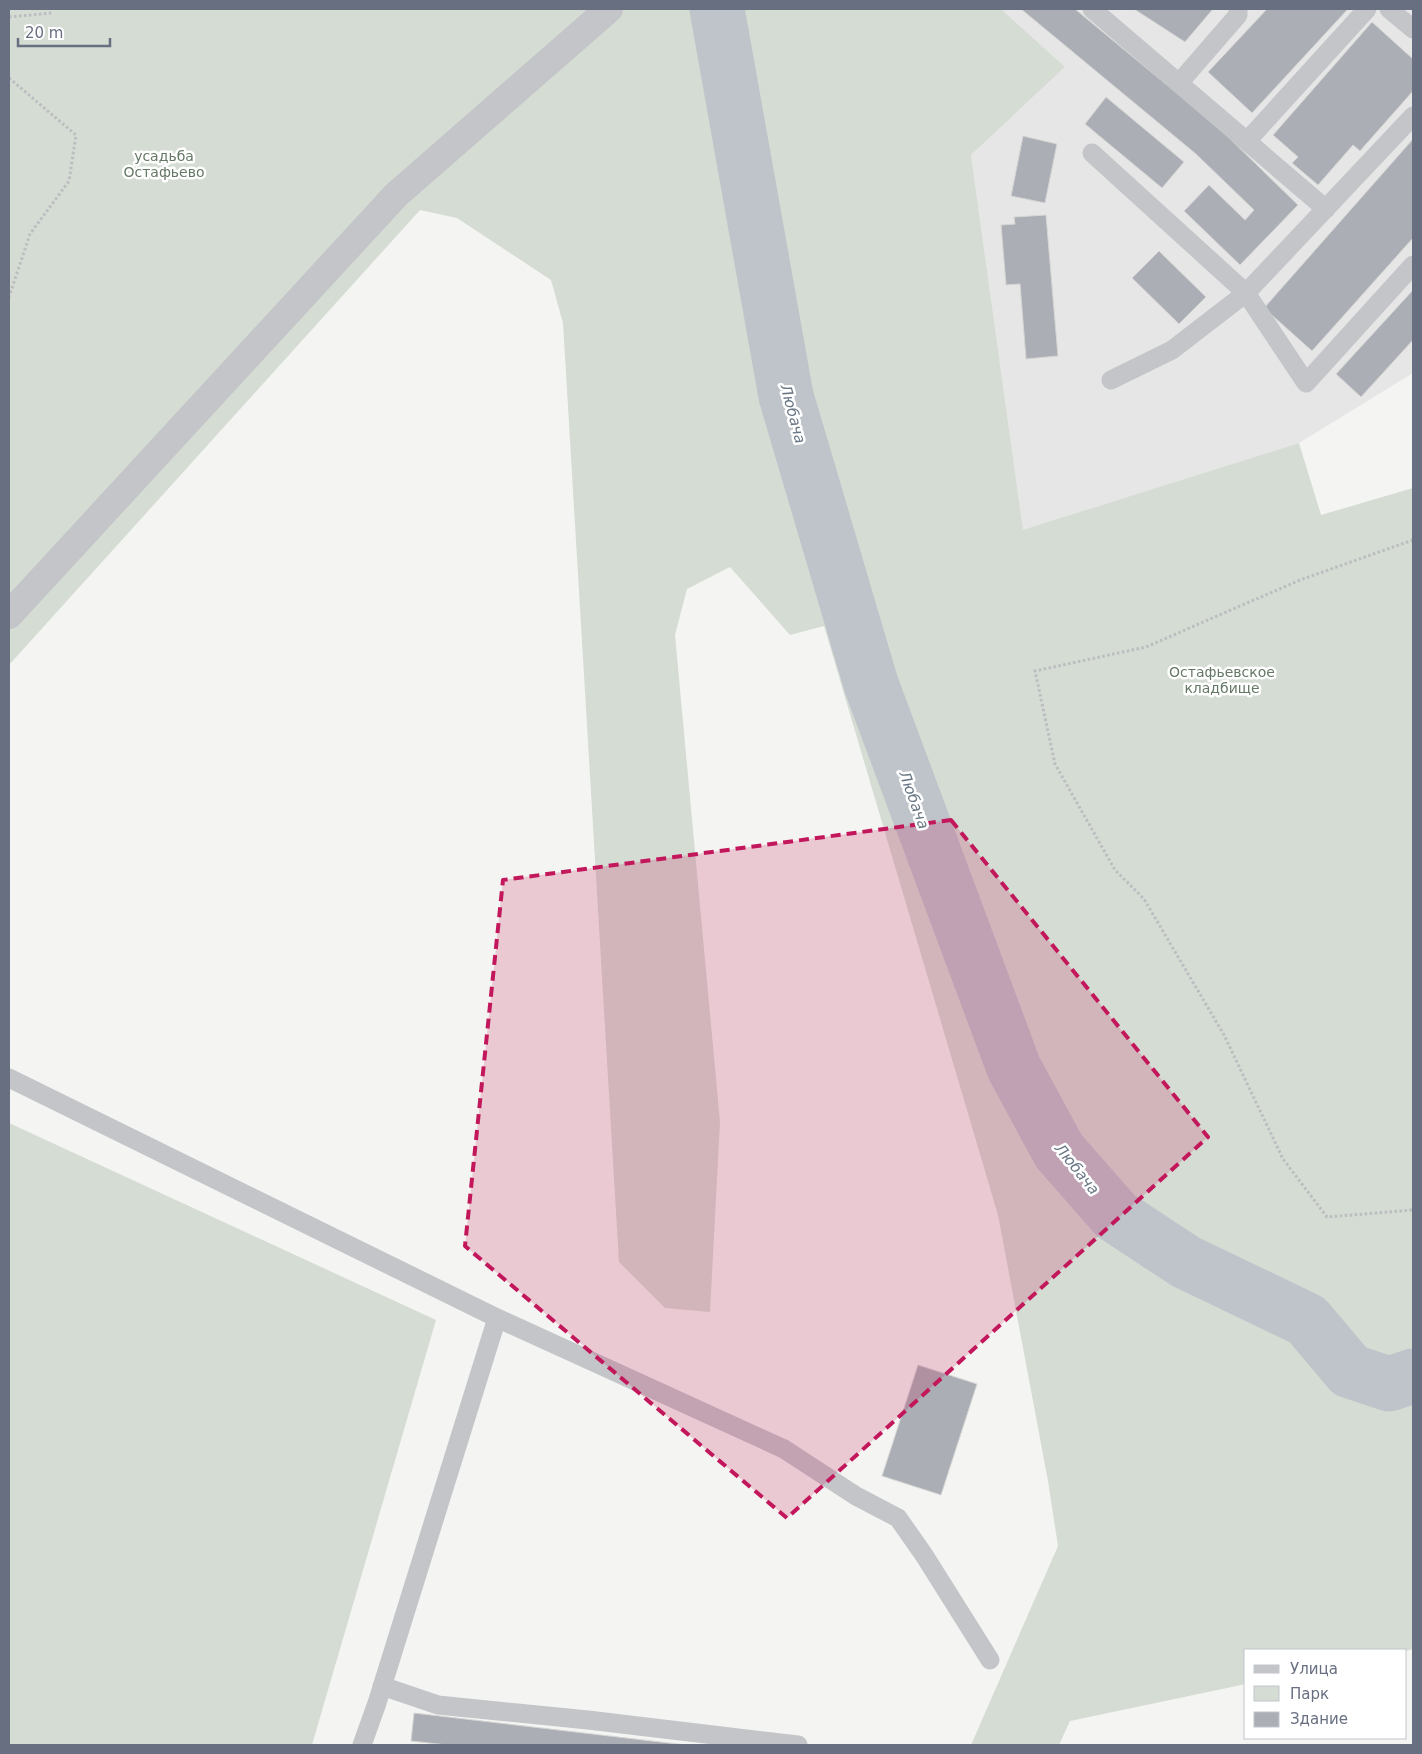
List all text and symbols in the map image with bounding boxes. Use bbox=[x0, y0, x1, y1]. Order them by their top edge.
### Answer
scale bar bbox=[18, 15, 110, 47]
text: 20 m bbox=[25, 24, 63, 42]
park label: усадьба Остафьево bbox=[123, 148, 205, 180]
water label: Любача bbox=[776, 382, 810, 446]
park label: Остафьевское кладбище bbox=[1169, 664, 1275, 696]
water label: Любача bbox=[895, 768, 933, 831]
water label: Любача bbox=[1050, 1139, 1103, 1198]
legend bbox=[1244, 1649, 1407, 1739]
text: Улица bbox=[1290, 1660, 1338, 1678]
text: Парк bbox=[1290, 1685, 1329, 1703]
text: Здание bbox=[1290, 1710, 1348, 1728]

